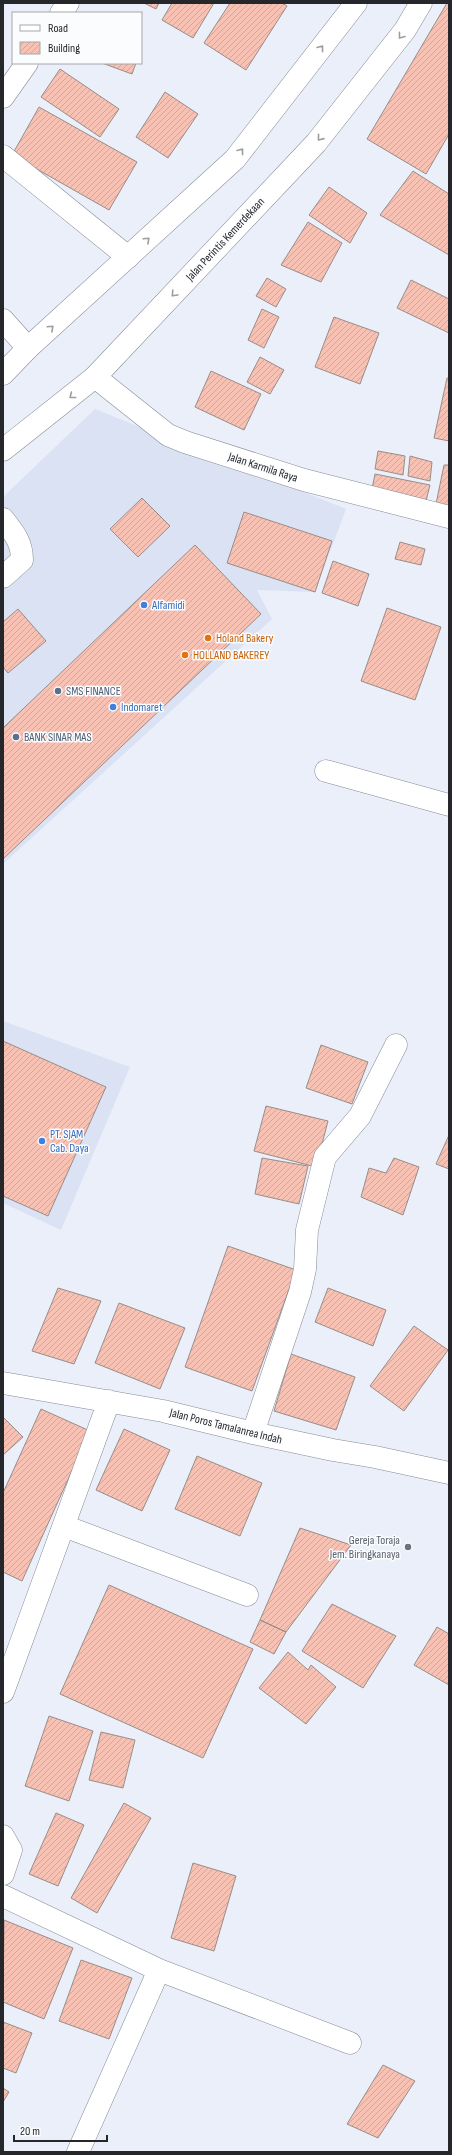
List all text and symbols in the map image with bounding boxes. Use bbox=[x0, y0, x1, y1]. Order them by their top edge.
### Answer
legend bbox=[12, 12, 142, 64]
text: Road bbox=[48, 21, 68, 36]
one-way arrow bbox=[398, 31, 405, 38]
text: Building bbox=[48, 41, 80, 56]
one-way arrow bbox=[317, 46, 324, 53]
one-way arrow bbox=[317, 133, 324, 140]
one-way arrow bbox=[237, 148, 244, 155]
street label: Jalan Perintis Kemerdekaan bbox=[182, 195, 268, 285]
one-way arrow bbox=[142, 237, 150, 244]
one-way arrow bbox=[171, 289, 178, 297]
one-way arrow bbox=[46, 325, 54, 332]
one-way arrow bbox=[69, 391, 76, 398]
street label: Jalan Karmila Raya bbox=[225, 449, 300, 486]
place label: Alfamidi bbox=[151, 598, 185, 613]
marker: Alfamidi bbox=[139, 600, 149, 610]
place label: Holand Bakery bbox=[216, 631, 274, 646]
marker: Holand Bakery bbox=[203, 633, 213, 643]
place label: HOLLAND BAKEREY bbox=[193, 648, 269, 663]
marker: HOLLAND BAKEREY bbox=[180, 650, 190, 660]
place label: SMS FINANCE bbox=[66, 684, 121, 699]
marker: SMS FINANCE bbox=[53, 686, 63, 696]
place label: Indomaret bbox=[121, 700, 163, 715]
marker: Indomaret bbox=[108, 702, 118, 712]
place label: BANK SINAR MAS bbox=[24, 730, 92, 745]
marker: BANK SINAR MAS bbox=[11, 732, 21, 742]
place label: PT. SJAM Cab. Daya bbox=[50, 1127, 89, 1156]
marker: PT. SJAM Cab. Daya bbox=[37, 1136, 47, 1146]
street label: Jalan Poros Tamalanrea Indah bbox=[167, 1405, 284, 1448]
place label: Gereja Toraja Jem. Biringkanaya bbox=[329, 1533, 400, 1562]
marker: Gereja Toraja Jem. Biringkanaya bbox=[403, 1542, 413, 1552]
scale bar bbox=[14, 2117, 107, 2143]
text: 20 m bbox=[20, 2124, 40, 2139]

